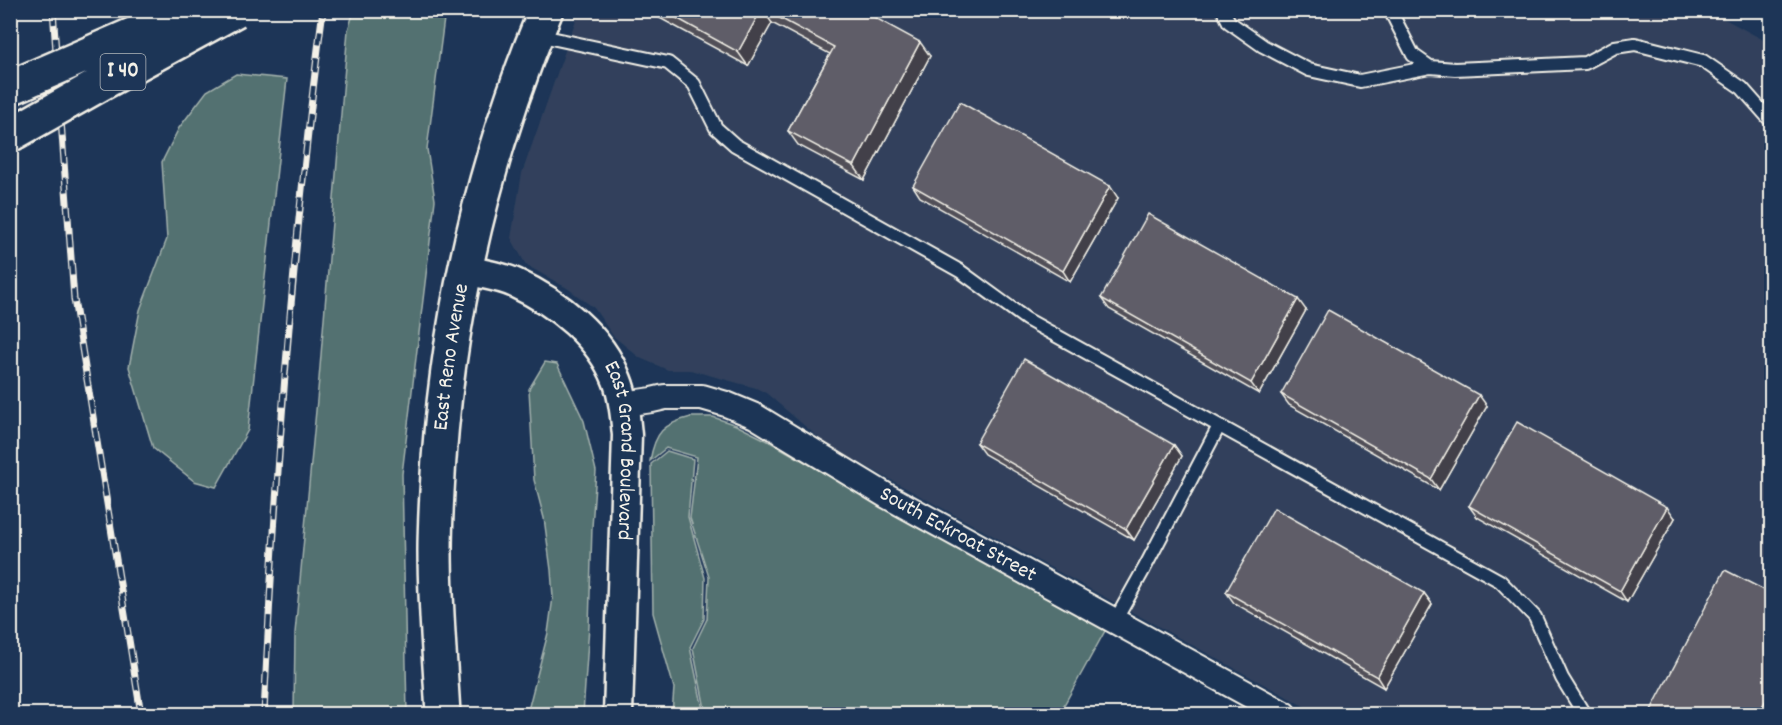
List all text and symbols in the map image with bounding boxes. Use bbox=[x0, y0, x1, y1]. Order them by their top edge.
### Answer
road number: I 40 bbox=[100, 54, 146, 90]
street label: East Reno Avenue bbox=[426, 281, 478, 432]
street label: East Grand Boulevard bbox=[595, 355, 643, 541]
street label: South Eckroat Street bbox=[873, 479, 1042, 591]

